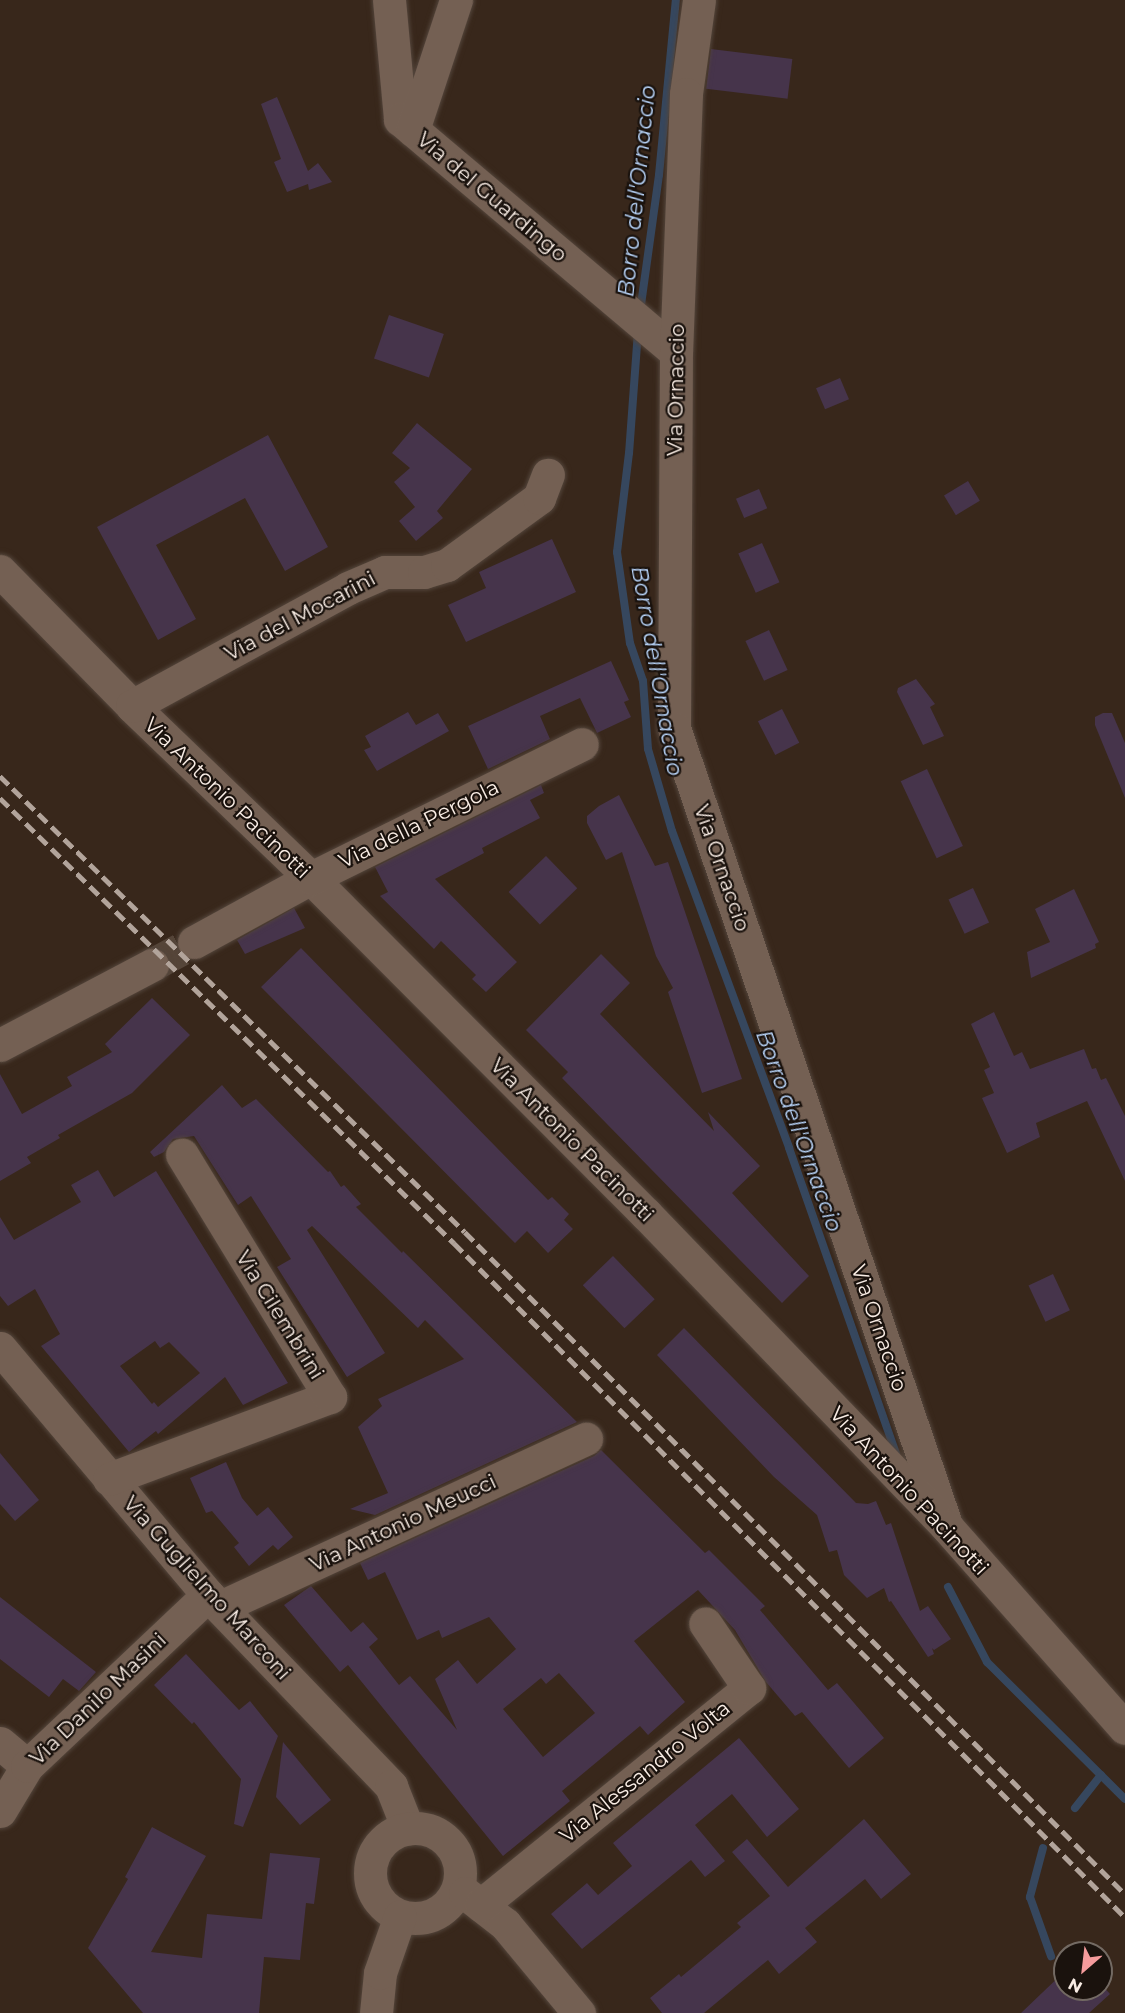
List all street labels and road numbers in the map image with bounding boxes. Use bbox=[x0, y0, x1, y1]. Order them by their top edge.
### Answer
street label: Via del Guardingo bbox=[412, 127, 572, 267]
street label: Via Ornaccio bbox=[662, 324, 690, 456]
street label: Via del Mocarini bbox=[220, 566, 380, 666]
street label: Via Antonio Pacinotti bbox=[139, 712, 315, 884]
street label: Via della Pergola bbox=[335, 774, 503, 874]
street label: Via Ornaccio bbox=[689, 801, 755, 935]
street label: Via Antonio Pacinotti bbox=[485, 1053, 659, 1227]
street label: Via Cilembrini bbox=[230, 1246, 330, 1384]
street label: Via Ornaccio bbox=[846, 1261, 912, 1395]
street label: Via Antonio Pacinotti bbox=[824, 1402, 994, 1580]
street label: Via Antonio Meucci bbox=[306, 1469, 500, 1577]
street label: Via Guglielmo Marconi bbox=[118, 1491, 296, 1685]
street label: Via Danilo Masini bbox=[25, 1627, 171, 1771]
street label: Via Alessandro Volta bbox=[555, 1696, 735, 1848]

